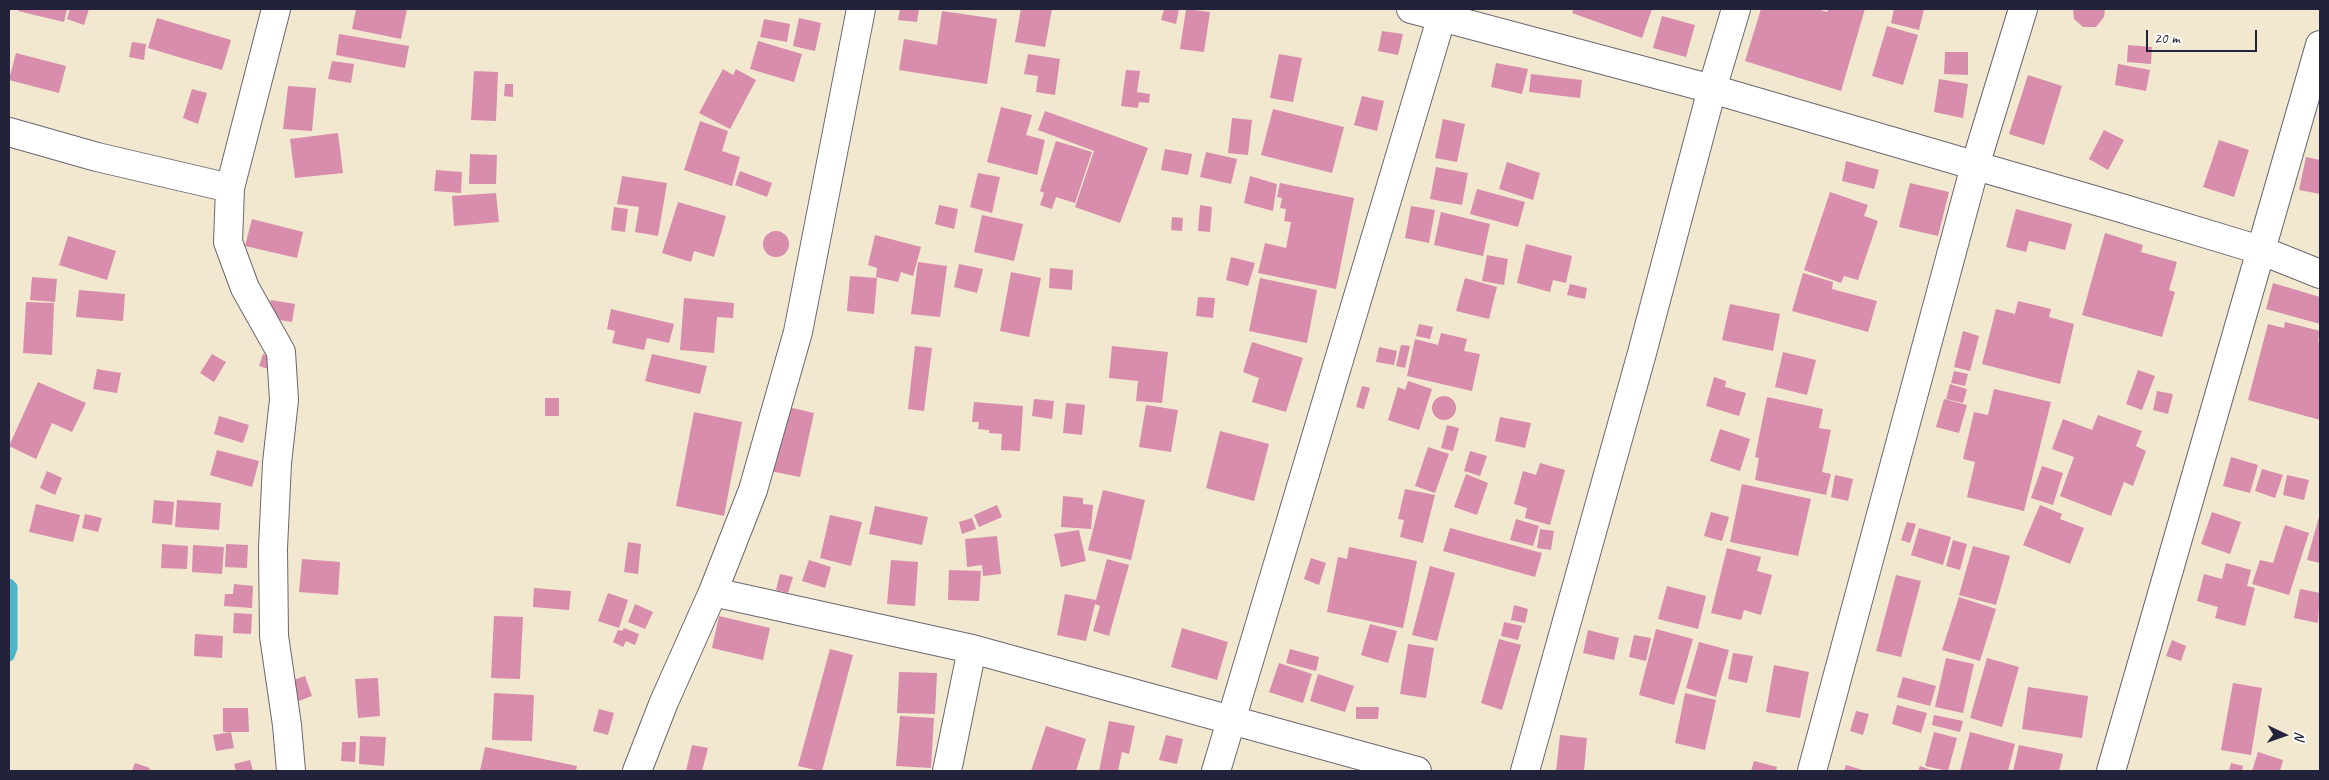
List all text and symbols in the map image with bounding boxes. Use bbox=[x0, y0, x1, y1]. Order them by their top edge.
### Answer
scale bar bbox=[2149, 20, 2260, 52]
text: 20 m bbox=[2154, 29, 2180, 48]
north arrow bbox=[2259, 710, 2309, 760]
text: N bbox=[2291, 731, 2308, 741]

